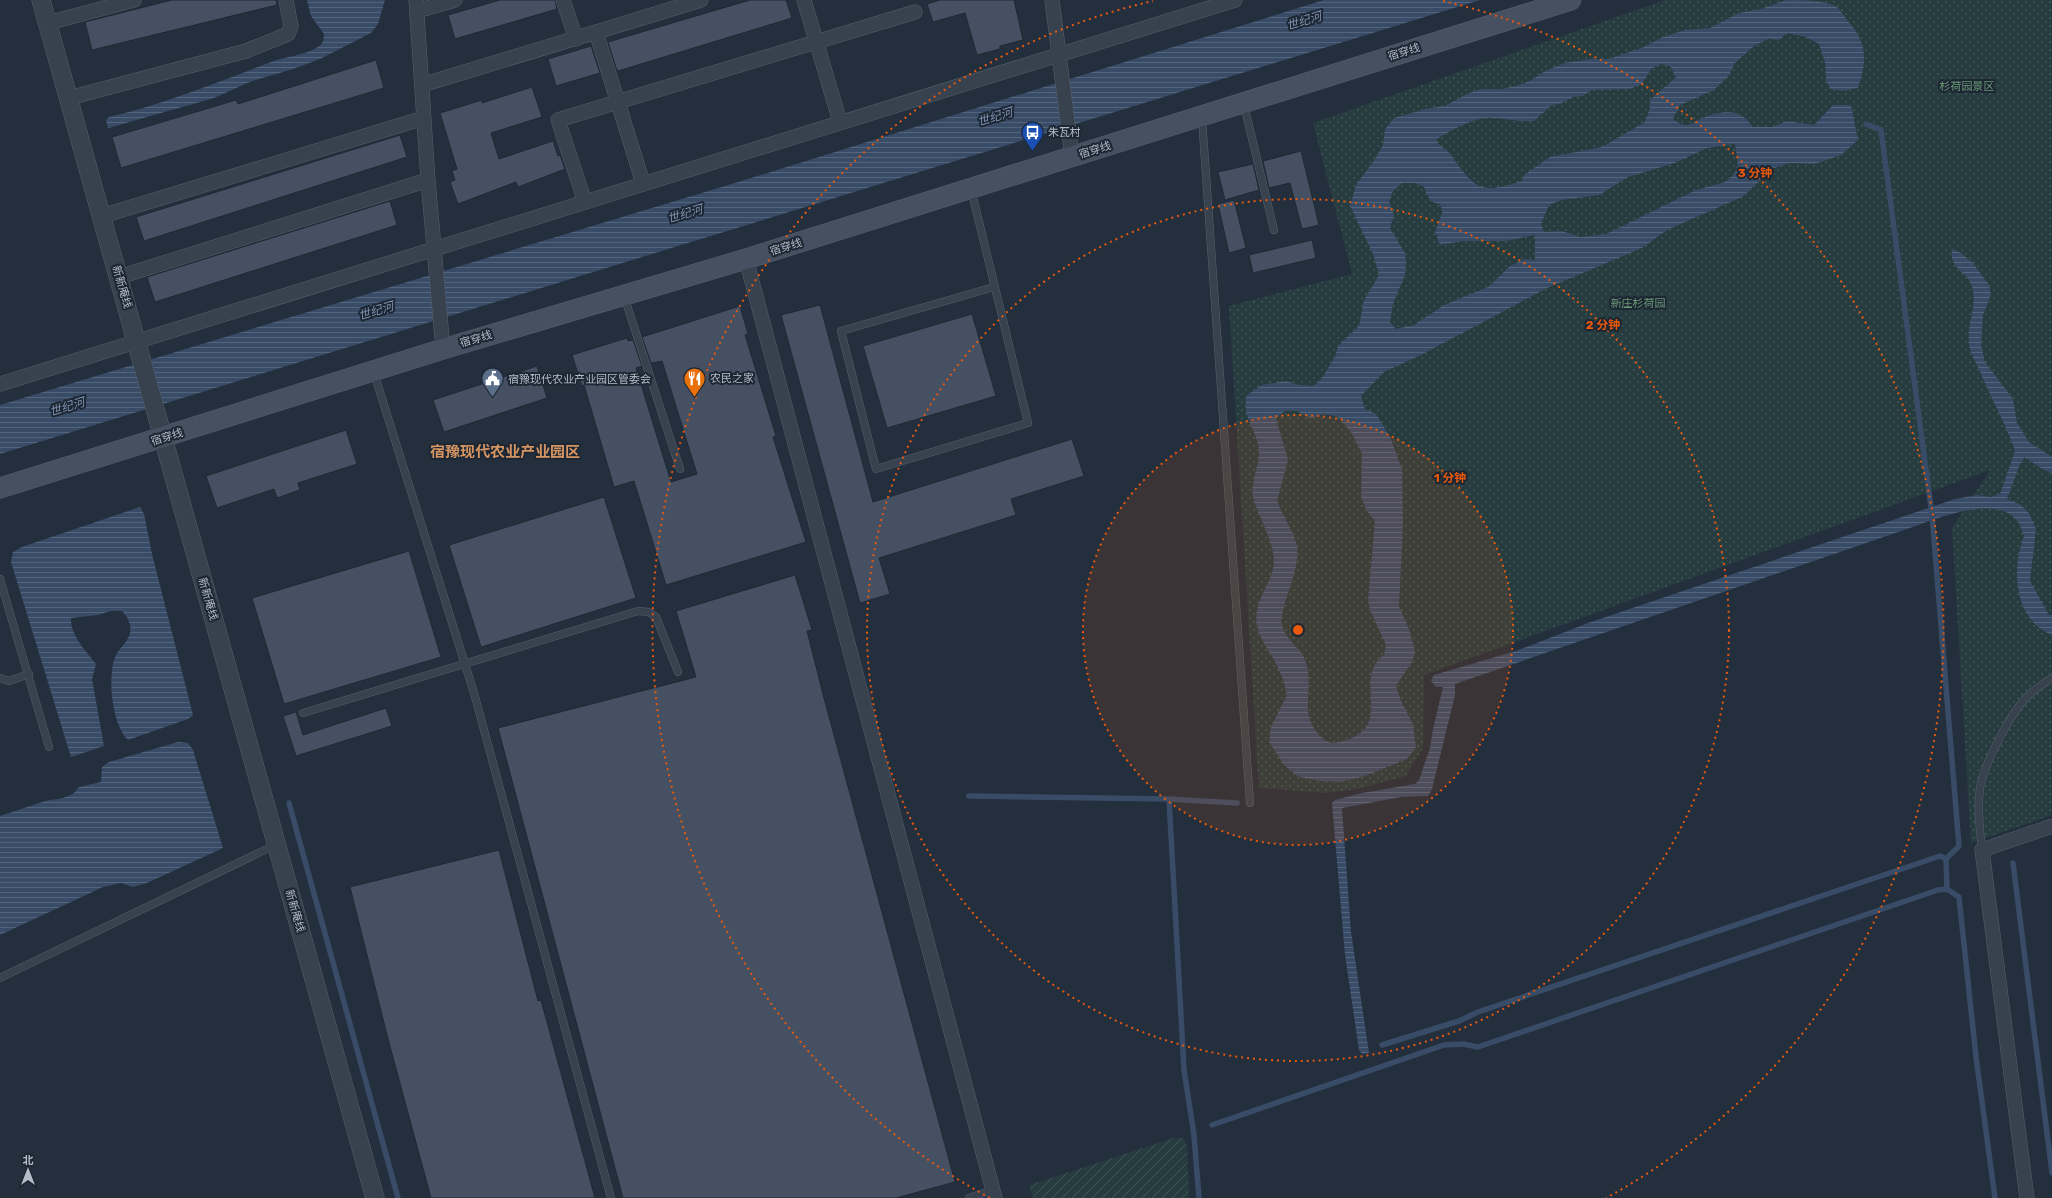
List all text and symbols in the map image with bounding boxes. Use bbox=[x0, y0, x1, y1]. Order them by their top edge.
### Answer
water label: 世纪河 bbox=[1285, 8, 1325, 33]
street label: 宿穿线 bbox=[1386, 41, 1422, 63]
park label: 杉荷园景区 bbox=[1940, 80, 1995, 93]
water label: 世纪河 bbox=[976, 104, 1016, 129]
bus stop icon: 朱瓦村 bbox=[1019, 119, 1045, 152]
place label: 朱瓦村 bbox=[1048, 126, 1081, 139]
street label: 宿穿线 bbox=[1077, 139, 1113, 161]
text: 3 分钟 bbox=[1738, 166, 1772, 180]
water label: 世纪河 bbox=[666, 201, 706, 226]
street label: 宿穿线 bbox=[768, 236, 804, 258]
street label: 新新庵线 bbox=[110, 264, 134, 310]
park label: 新庄杉荷园 bbox=[1611, 297, 1666, 310]
water label: 世纪河 bbox=[357, 298, 397, 323]
text: 2 分钟 bbox=[1586, 318, 1620, 332]
street label: 宿穿线 bbox=[458, 328, 494, 350]
restaurant icon: 农民之家 bbox=[682, 365, 708, 398]
public building icon: 宿豫现代农业产业园区管委会 bbox=[479, 366, 505, 399]
place label: 农民之家 bbox=[710, 372, 754, 385]
place label: 宿豫现代农业产业园区管委会 bbox=[508, 373, 651, 386]
water label: 世纪河 bbox=[48, 394, 88, 419]
street label: 宿穿线 bbox=[149, 426, 185, 448]
district label: 宿豫现代农业产业园区 bbox=[430, 443, 580, 461]
text: 1 分钟 bbox=[1434, 471, 1466, 485]
street label: 新新庵线 bbox=[196, 576, 220, 622]
centre of rings bbox=[1291, 623, 1305, 637]
street label: 新新庵线 bbox=[283, 888, 307, 934]
north arrow bbox=[8, 1150, 48, 1190]
text: 北 bbox=[23, 1154, 34, 1167]

